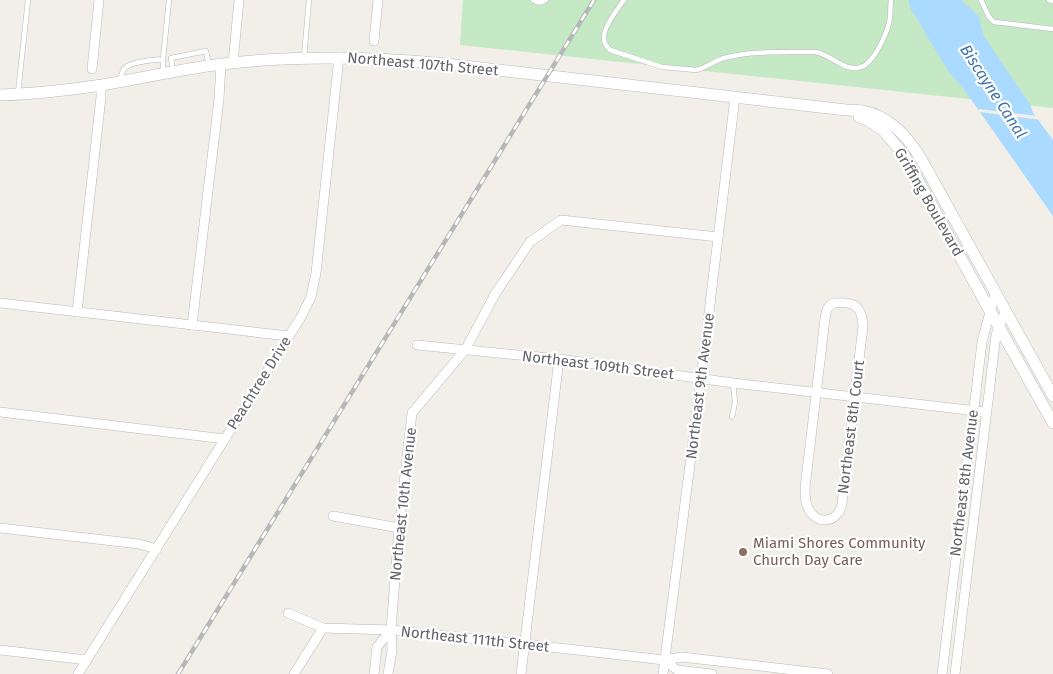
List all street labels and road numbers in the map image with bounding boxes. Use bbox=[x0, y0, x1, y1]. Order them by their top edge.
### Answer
street label: Northeast 107th Street bbox=[347, 48, 500, 80]
street label: Griffing Boulevard bbox=[891, 145, 967, 259]
street label: Northeast 9th Avenue bbox=[682, 312, 718, 460]
street label: Peachtree Drive bbox=[223, 333, 295, 433]
street label: Northeast 109th Street bbox=[521, 347, 676, 383]
street label: Northeast 8th Court bbox=[834, 358, 868, 495]
street label: Northeast 8th Avenue bbox=[946, 409, 982, 557]
street label: Northeast 10th Avenue bbox=[386, 426, 420, 582]
street label: Northeast 111th Street bbox=[400, 622, 551, 656]

